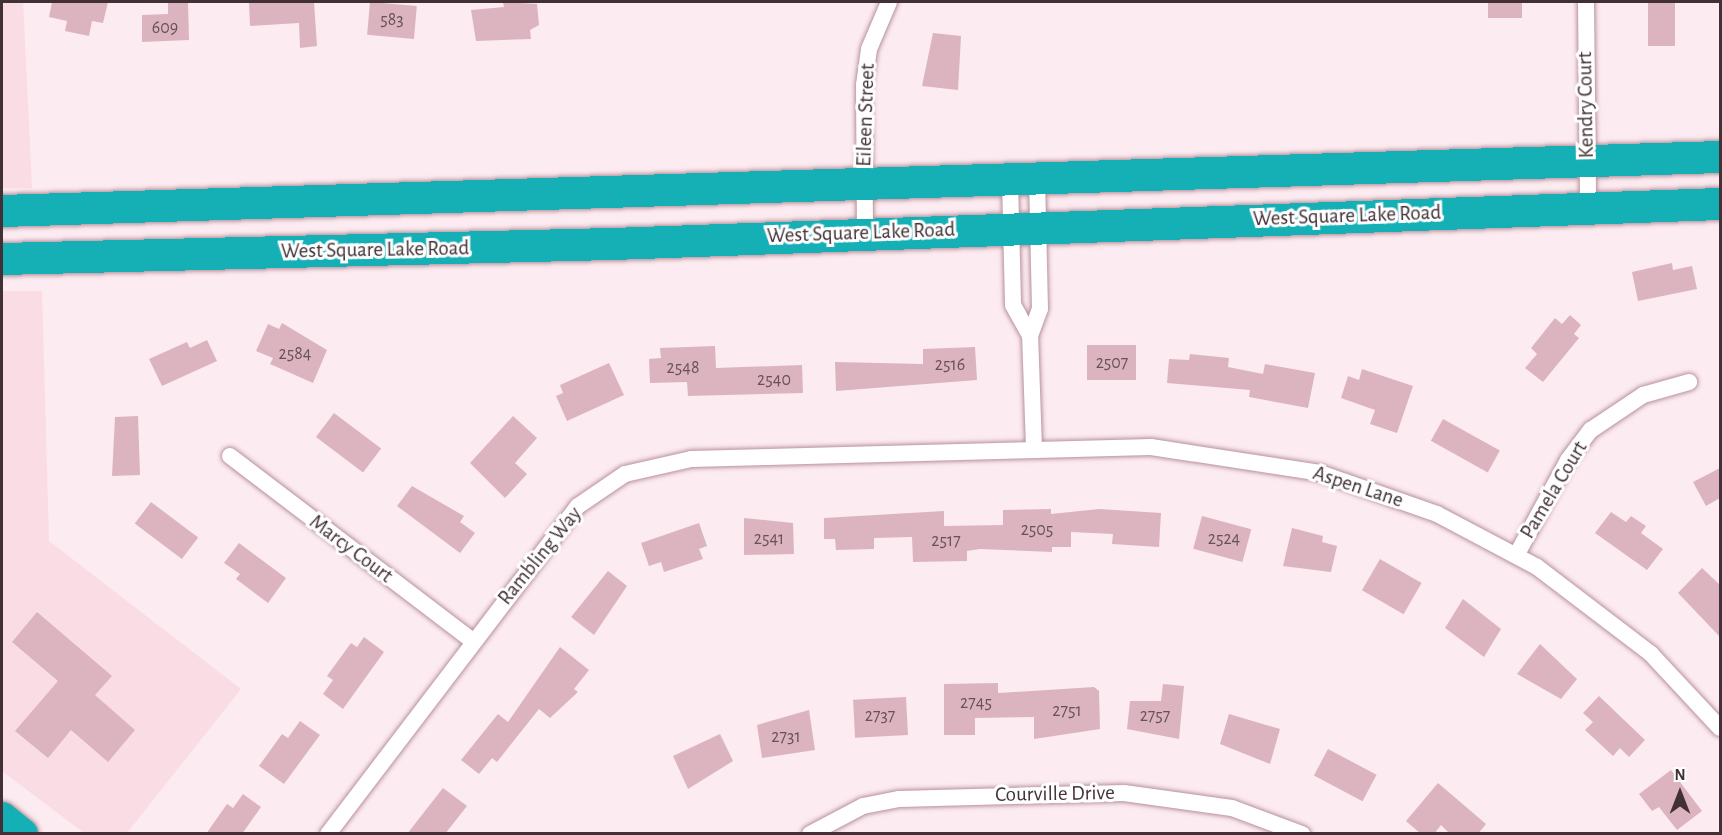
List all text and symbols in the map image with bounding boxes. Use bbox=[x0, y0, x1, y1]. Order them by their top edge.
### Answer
house number: 583 bbox=[380, 9, 404, 31]
house number: 609 bbox=[152, 17, 178, 39]
street label: Kendry Court bbox=[1572, 51, 1600, 159]
street label: Eileen Street bbox=[852, 63, 880, 167]
street label: West Square Lake Road bbox=[1252, 200, 1442, 232]
street label: West Square Lake Road bbox=[766, 217, 956, 249]
street label: West Square Lake Road bbox=[281, 236, 469, 264]
house number: 2584 bbox=[279, 343, 311, 365]
house number: 2507 bbox=[1096, 352, 1128, 374]
house number: 2516 bbox=[935, 354, 965, 376]
house number: 2548 bbox=[667, 357, 699, 379]
house number: 2540 bbox=[757, 369, 791, 391]
street label: Pamela Court bbox=[1515, 437, 1593, 543]
street label: Aspen Lane bbox=[1310, 461, 1406, 513]
street label: Rambling Way bbox=[493, 502, 587, 610]
street label: Marcy Court bbox=[304, 509, 398, 589]
house number: 2505 bbox=[1021, 519, 1053, 541]
house number: 2541 bbox=[754, 528, 784, 550]
house number: 2524 bbox=[1208, 528, 1240, 550]
house number: 2517 bbox=[931, 530, 961, 552]
house number: 2745 bbox=[960, 692, 992, 714]
house number: 2751 bbox=[1052, 700, 1082, 722]
house number: 2737 bbox=[865, 705, 895, 727]
house number: 2757 bbox=[1140, 705, 1170, 727]
house number: 2731 bbox=[771, 726, 801, 748]
north arrow bbox=[1650, 763, 1710, 823]
text: N bbox=[1674, 767, 1686, 783]
street label: Courville Drive bbox=[995, 780, 1115, 808]

